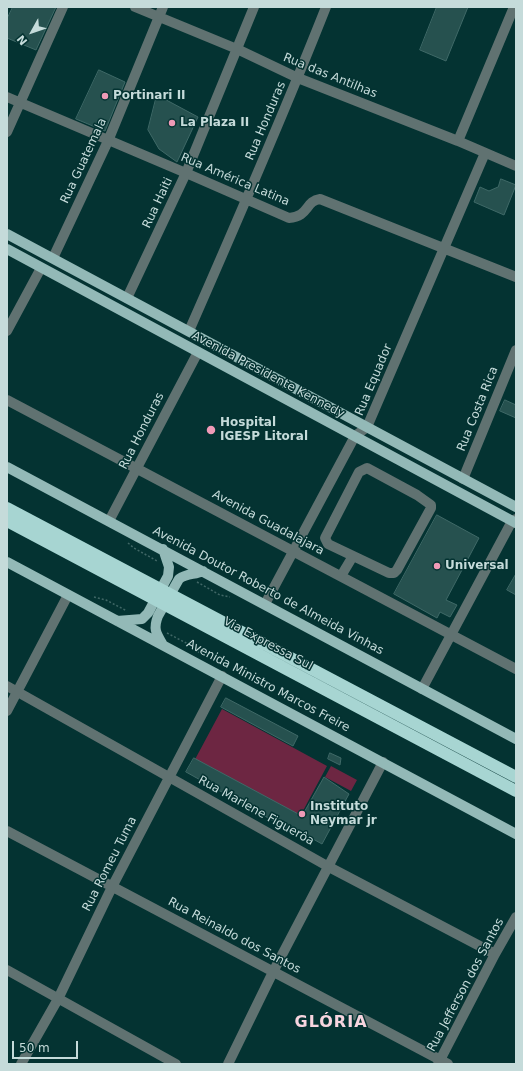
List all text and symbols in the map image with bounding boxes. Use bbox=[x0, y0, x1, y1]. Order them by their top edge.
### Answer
north arrow bbox=[12, 12, 52, 52]
text: N bbox=[14, 32, 30, 48]
street label: Rua das Antilhas bbox=[281, 51, 379, 101]
street label: Rua Honduras bbox=[243, 79, 289, 163]
place label: Portinari II bbox=[113, 89, 186, 103]
marker: Portinari II bbox=[100, 91, 110, 101]
street label: Rua Guatemala bbox=[58, 116, 110, 206]
place label: La Plaza II bbox=[180, 116, 249, 130]
marker: La Plaza II bbox=[167, 118, 177, 128]
street label: Rua América Latina bbox=[178, 151, 292, 209]
street label: Rua Haiti bbox=[140, 175, 176, 231]
street label: Avenida Presidente Kennedy bbox=[189, 329, 347, 421]
street label: Rua Equador bbox=[352, 342, 396, 418]
street label: Rua Costa Rica bbox=[454, 365, 502, 453]
street label: Rua Honduras bbox=[116, 390, 168, 472]
place label: Hospital IGESP Litoral bbox=[220, 416, 308, 444]
marker: Hospital IGESP Litoral bbox=[205, 424, 217, 436]
street label: Avenida Guadalajara bbox=[210, 487, 326, 559]
street label: Avenida Doutor Roberto de Almeida Vinhas bbox=[150, 524, 386, 658]
place label: Universal bbox=[445, 559, 509, 573]
marker: Universal bbox=[432, 561, 442, 571]
street label: Via Expressa Sul bbox=[221, 614, 315, 674]
street label: Avenida Ministro Marcos Freire bbox=[184, 637, 352, 735]
street label: Rua Marlene Figuerôa bbox=[196, 773, 316, 849]
place label: Instituto Neymar jr bbox=[310, 800, 377, 828]
marker: Instituto Neymar jr bbox=[297, 809, 307, 819]
street label: Rua Romeu Tuma bbox=[80, 814, 140, 914]
street label: Rua Reinaldo dos Santos bbox=[165, 895, 303, 977]
street label: Rua Jefferson dos Santos bbox=[425, 916, 507, 1054]
district label: GLÓRIA bbox=[294, 1013, 368, 1033]
scale bar bbox=[14, 1033, 80, 1059]
text: 50 m bbox=[19, 1041, 50, 1055]

